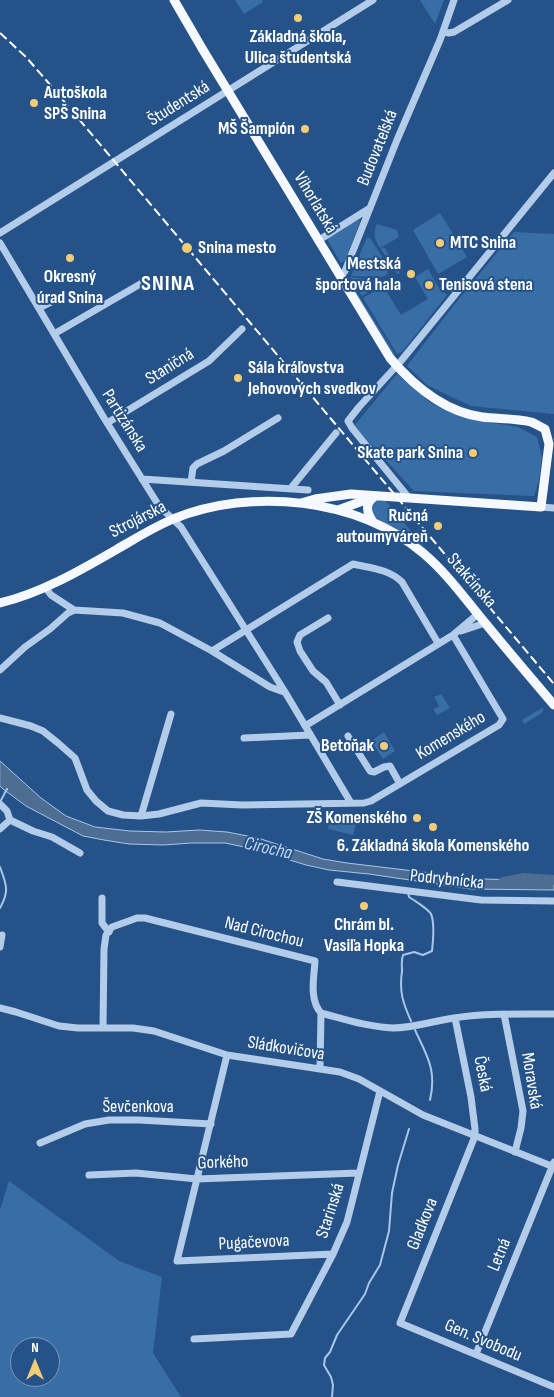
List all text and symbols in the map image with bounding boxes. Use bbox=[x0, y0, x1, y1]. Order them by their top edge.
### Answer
marker: Základná škola, Ulica študentská bbox=[292, 12, 304, 24]
place label: Základná škola, Ulica študentská bbox=[245, 26, 351, 68]
street label: Študentská bbox=[144, 77, 214, 131]
place label: Autoškola SPŠ Snina bbox=[44, 82, 107, 125]
marker: Autoškola SPŠ Snina bbox=[28, 97, 40, 109]
street label: Budovateľská bbox=[353, 107, 403, 189]
place label: MŠ Šampión bbox=[218, 118, 295, 140]
marker: MŠ Šampión bbox=[299, 123, 311, 135]
street label: Vihorlatská bbox=[288, 168, 342, 238]
place label: MTC Snina bbox=[450, 232, 516, 254]
place label: Snina mesto bbox=[198, 237, 276, 259]
marker: MTC Snina bbox=[434, 237, 446, 249]
marker: Snina mesto bbox=[180, 241, 194, 255]
marker: Okresný úrad Snina bbox=[64, 252, 76, 264]
place label: Mestská športová hala bbox=[315, 253, 401, 296]
place label: Okresný úrad Snina bbox=[37, 266, 103, 308]
marker: Mestská športová hala bbox=[405, 268, 417, 280]
district label: SNINA bbox=[140, 271, 196, 297]
place label: Tenisová stena bbox=[439, 274, 533, 296]
marker: Tenisová stena bbox=[423, 279, 435, 291]
street label: Staničná bbox=[142, 344, 198, 390]
place label: Sála kráľovstva Jehovových svedkov bbox=[248, 357, 376, 399]
marker: Sála kráľovstva Jehovových svedkov bbox=[232, 372, 244, 384]
street label: Partizánska bbox=[96, 386, 152, 456]
place label: Skate park Snina bbox=[357, 442, 463, 464]
marker: Skate park Snina bbox=[467, 447, 479, 459]
street label: Strojárska bbox=[106, 497, 170, 543]
place label: Ručná autoumyváreň bbox=[336, 505, 428, 548]
marker: Ručná autoumyváreň bbox=[432, 520, 444, 532]
street label: Stakčínska bbox=[441, 549, 501, 613]
street label: Komenského bbox=[412, 707, 490, 765]
place label: Betoňak bbox=[321, 735, 374, 757]
marker: Betoňak bbox=[378, 740, 390, 752]
place label: ZŠ Komenského bbox=[306, 807, 407, 829]
marker: ZŠ Komenského bbox=[411, 812, 423, 824]
marker: 6. Základná škola Komenského bbox=[427, 821, 439, 833]
water label: Cirocha bbox=[242, 832, 294, 866]
place label: 6. Základná škola Komenského bbox=[337, 835, 529, 857]
street label: Podrybnícka bbox=[409, 865, 485, 895]
marker: Chrám bl. Vasiľa Hopka bbox=[358, 900, 370, 912]
street label: Nad Cirochou bbox=[222, 913, 306, 953]
place label: Chrám bl. Vasiľa Hopka bbox=[324, 914, 404, 956]
street label: Sládkovičova bbox=[246, 1032, 326, 1066]
street label: Moravská bbox=[516, 1051, 546, 1111]
street label: Česká bbox=[468, 1054, 496, 1094]
street label: Ševčenkova bbox=[102, 1096, 174, 1118]
street label: Gorkého bbox=[197, 1151, 249, 1175]
street label: Starinská bbox=[312, 1181, 350, 1241]
street label: Gladkova bbox=[403, 1195, 443, 1253]
street label: Pugačevova bbox=[218, 1230, 290, 1256]
street label: Letná bbox=[484, 1235, 516, 1275]
street label: Gen. Svobodu bbox=[441, 1315, 525, 1367]
north arrow bbox=[10, 1337, 60, 1387]
text: N bbox=[31, 1339, 39, 1356]

